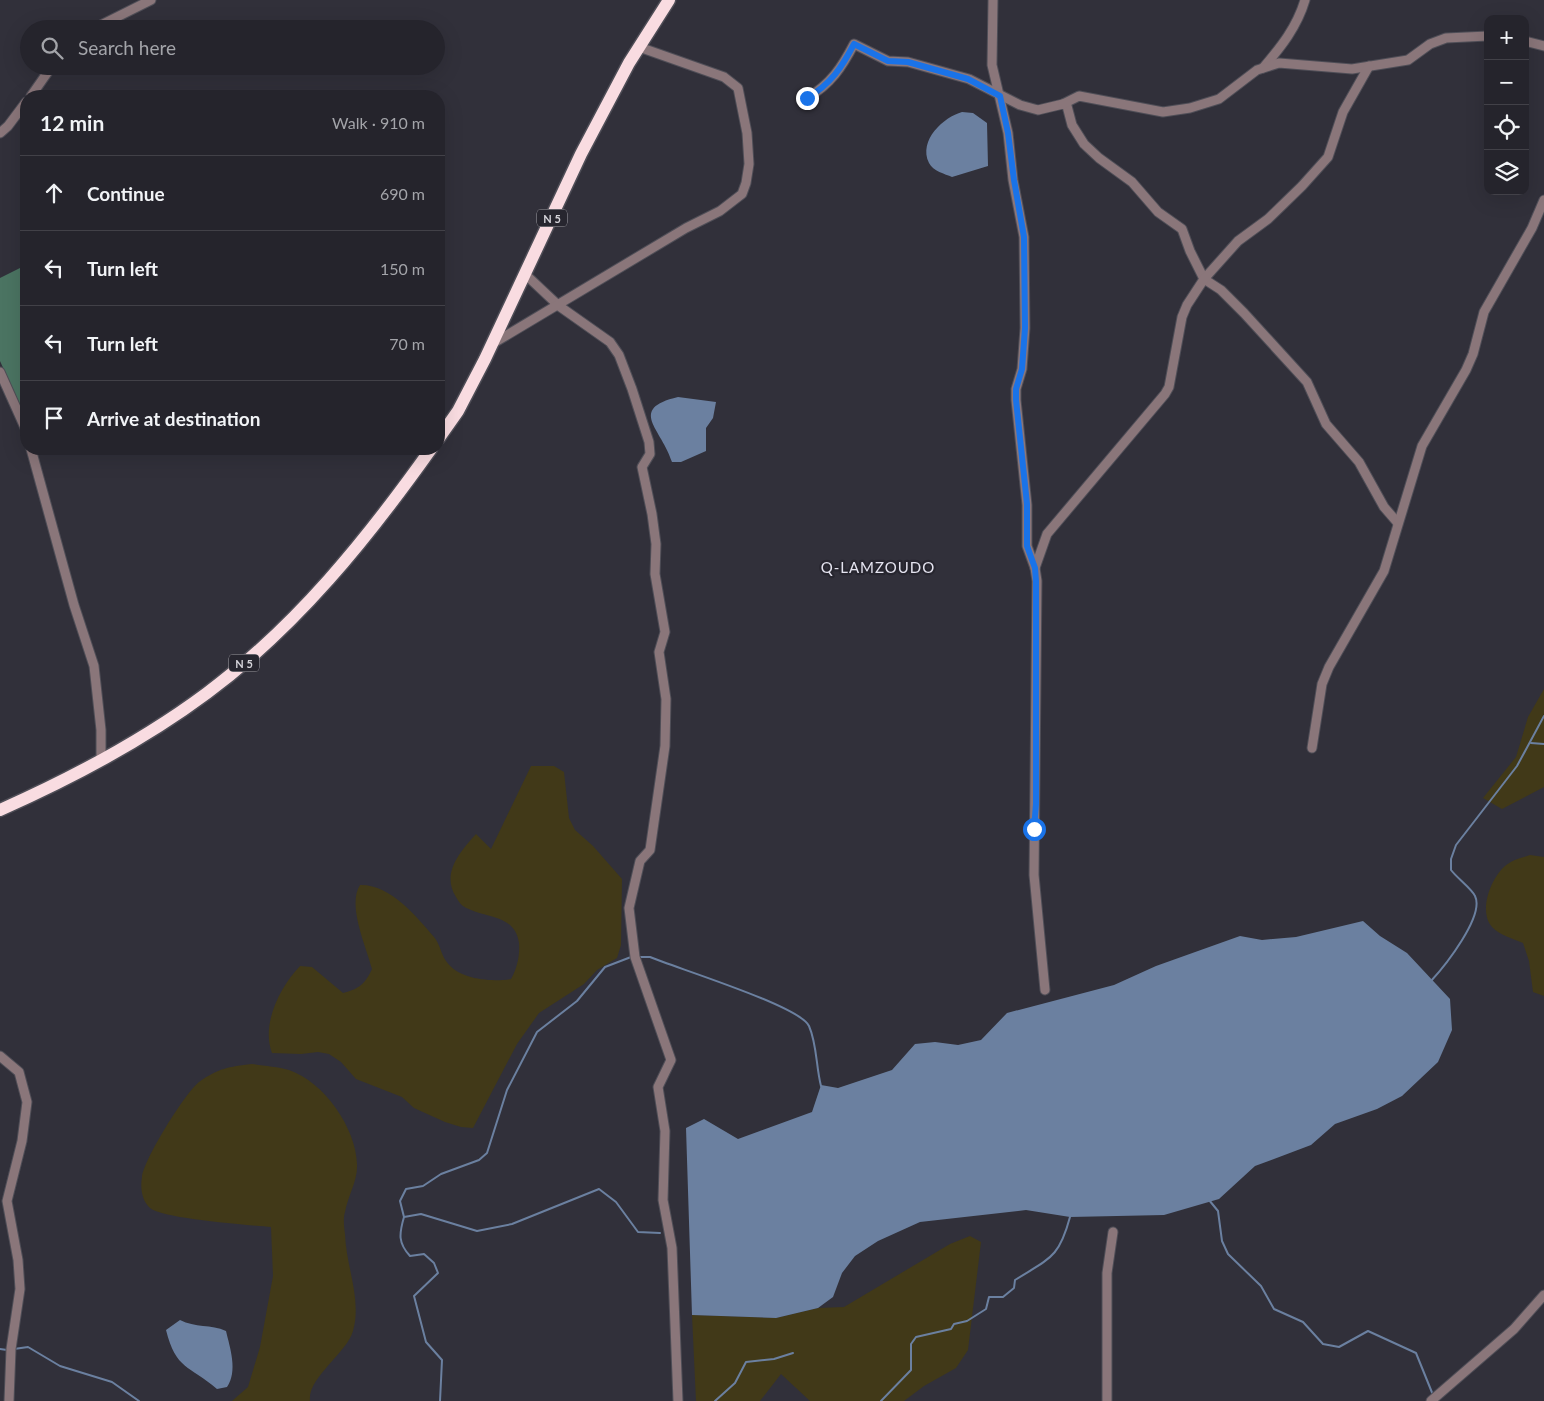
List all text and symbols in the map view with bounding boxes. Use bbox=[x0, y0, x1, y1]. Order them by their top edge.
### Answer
map controls bbox=[1484, 15, 1529, 195]
button: + bbox=[1484, 15, 1529, 60]
search box bbox=[20, 20, 445, 75]
icon: search bbox=[38, 34, 66, 62]
text: Search here bbox=[78, 36, 176, 59]
button: − bbox=[1484, 60, 1529, 105]
route end bbox=[796, 87, 819, 110]
button: locate bbox=[1484, 105, 1529, 150]
text: 12 min bbox=[40, 110, 104, 135]
text: Walk · 910 m bbox=[332, 113, 425, 132]
button: layers bbox=[1484, 150, 1529, 195]
icon: ahead bbox=[40, 179, 68, 207]
text: Continue bbox=[87, 182, 165, 205]
text: 690 m bbox=[380, 184, 425, 203]
road number: N 5 bbox=[537, 210, 567, 227]
icon: left bbox=[40, 254, 68, 282]
text: Turn left bbox=[87, 257, 158, 280]
text: 150 m bbox=[380, 259, 425, 278]
icon: left bbox=[40, 329, 68, 357]
text: Turn left bbox=[87, 332, 158, 355]
text: 70 m bbox=[389, 334, 425, 353]
icon: arrive bbox=[40, 404, 68, 432]
text: Arrive at destination bbox=[87, 407, 260, 430]
district label: Q-LAMZOUDO bbox=[821, 558, 935, 576]
road number: N 5 bbox=[229, 654, 259, 671]
route start bbox=[1023, 818, 1046, 841]

